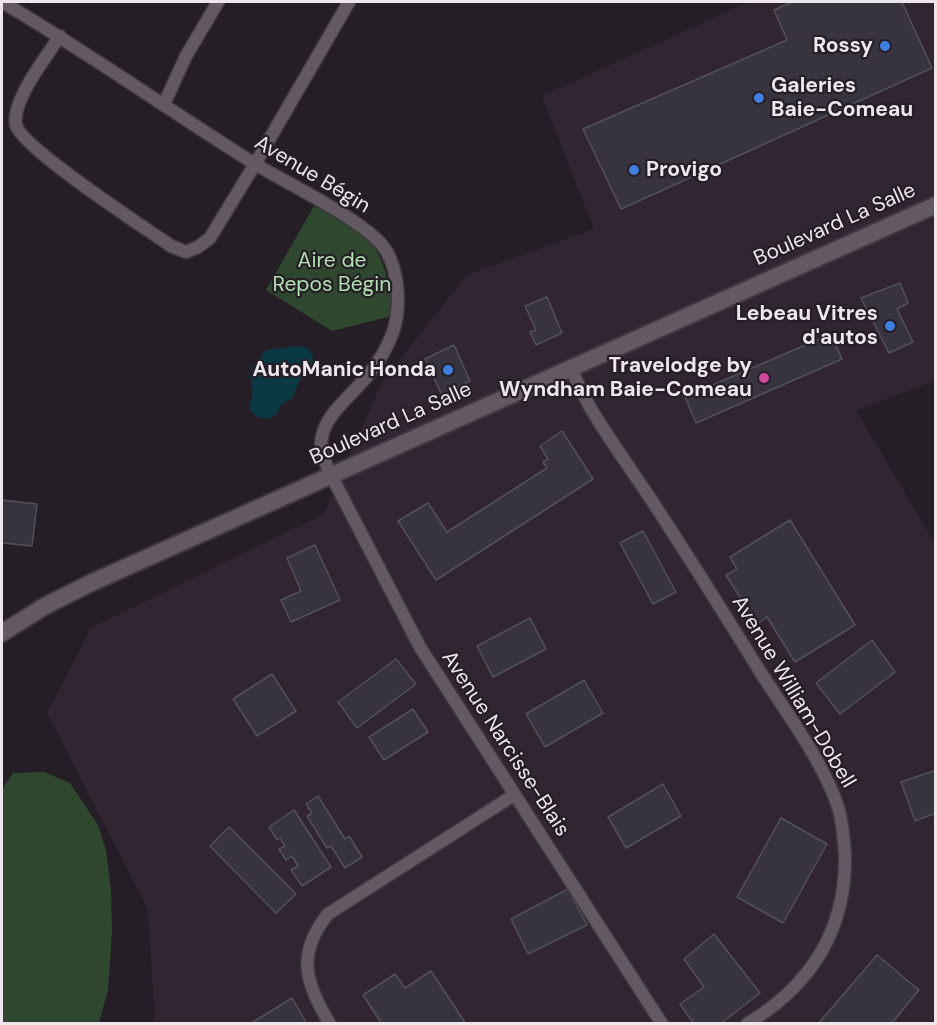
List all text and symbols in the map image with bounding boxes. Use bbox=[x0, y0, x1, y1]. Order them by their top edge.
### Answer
place label: Rossy bbox=[813, 33, 873, 59]
marker: Rossy bbox=[878, 39, 892, 53]
place label: Galeries Baie-Comeau bbox=[771, 73, 913, 123]
marker: Galeries Baie-Comeau bbox=[752, 91, 766, 105]
street label: Avenue Bégin bbox=[250, 131, 374, 219]
place label: Provigo bbox=[646, 157, 722, 183]
marker: Provigo bbox=[627, 163, 641, 177]
street label: Boulevard La Salle bbox=[750, 178, 920, 272]
park label: Aire de Repos Bégin bbox=[273, 248, 391, 298]
place label: Lebeau Vitres d'autos bbox=[736, 301, 878, 351]
marker: Lebeau Vitres d'autos bbox=[883, 319, 897, 333]
place label: Travelodge by Wyndham Baie-Comeau bbox=[499, 353, 752, 403]
place label: AutoManic Honda bbox=[253, 357, 436, 383]
marker: AutoManic Honda bbox=[441, 363, 455, 377]
marker: Travelodge by Wyndham Baie-Comeau bbox=[757, 371, 771, 385]
street label: Boulevard La Salle bbox=[306, 377, 476, 471]
street label: Avenue William-Dobell bbox=[726, 591, 860, 793]
street label: Avenue Narcisse-Blais bbox=[436, 647, 574, 841]

